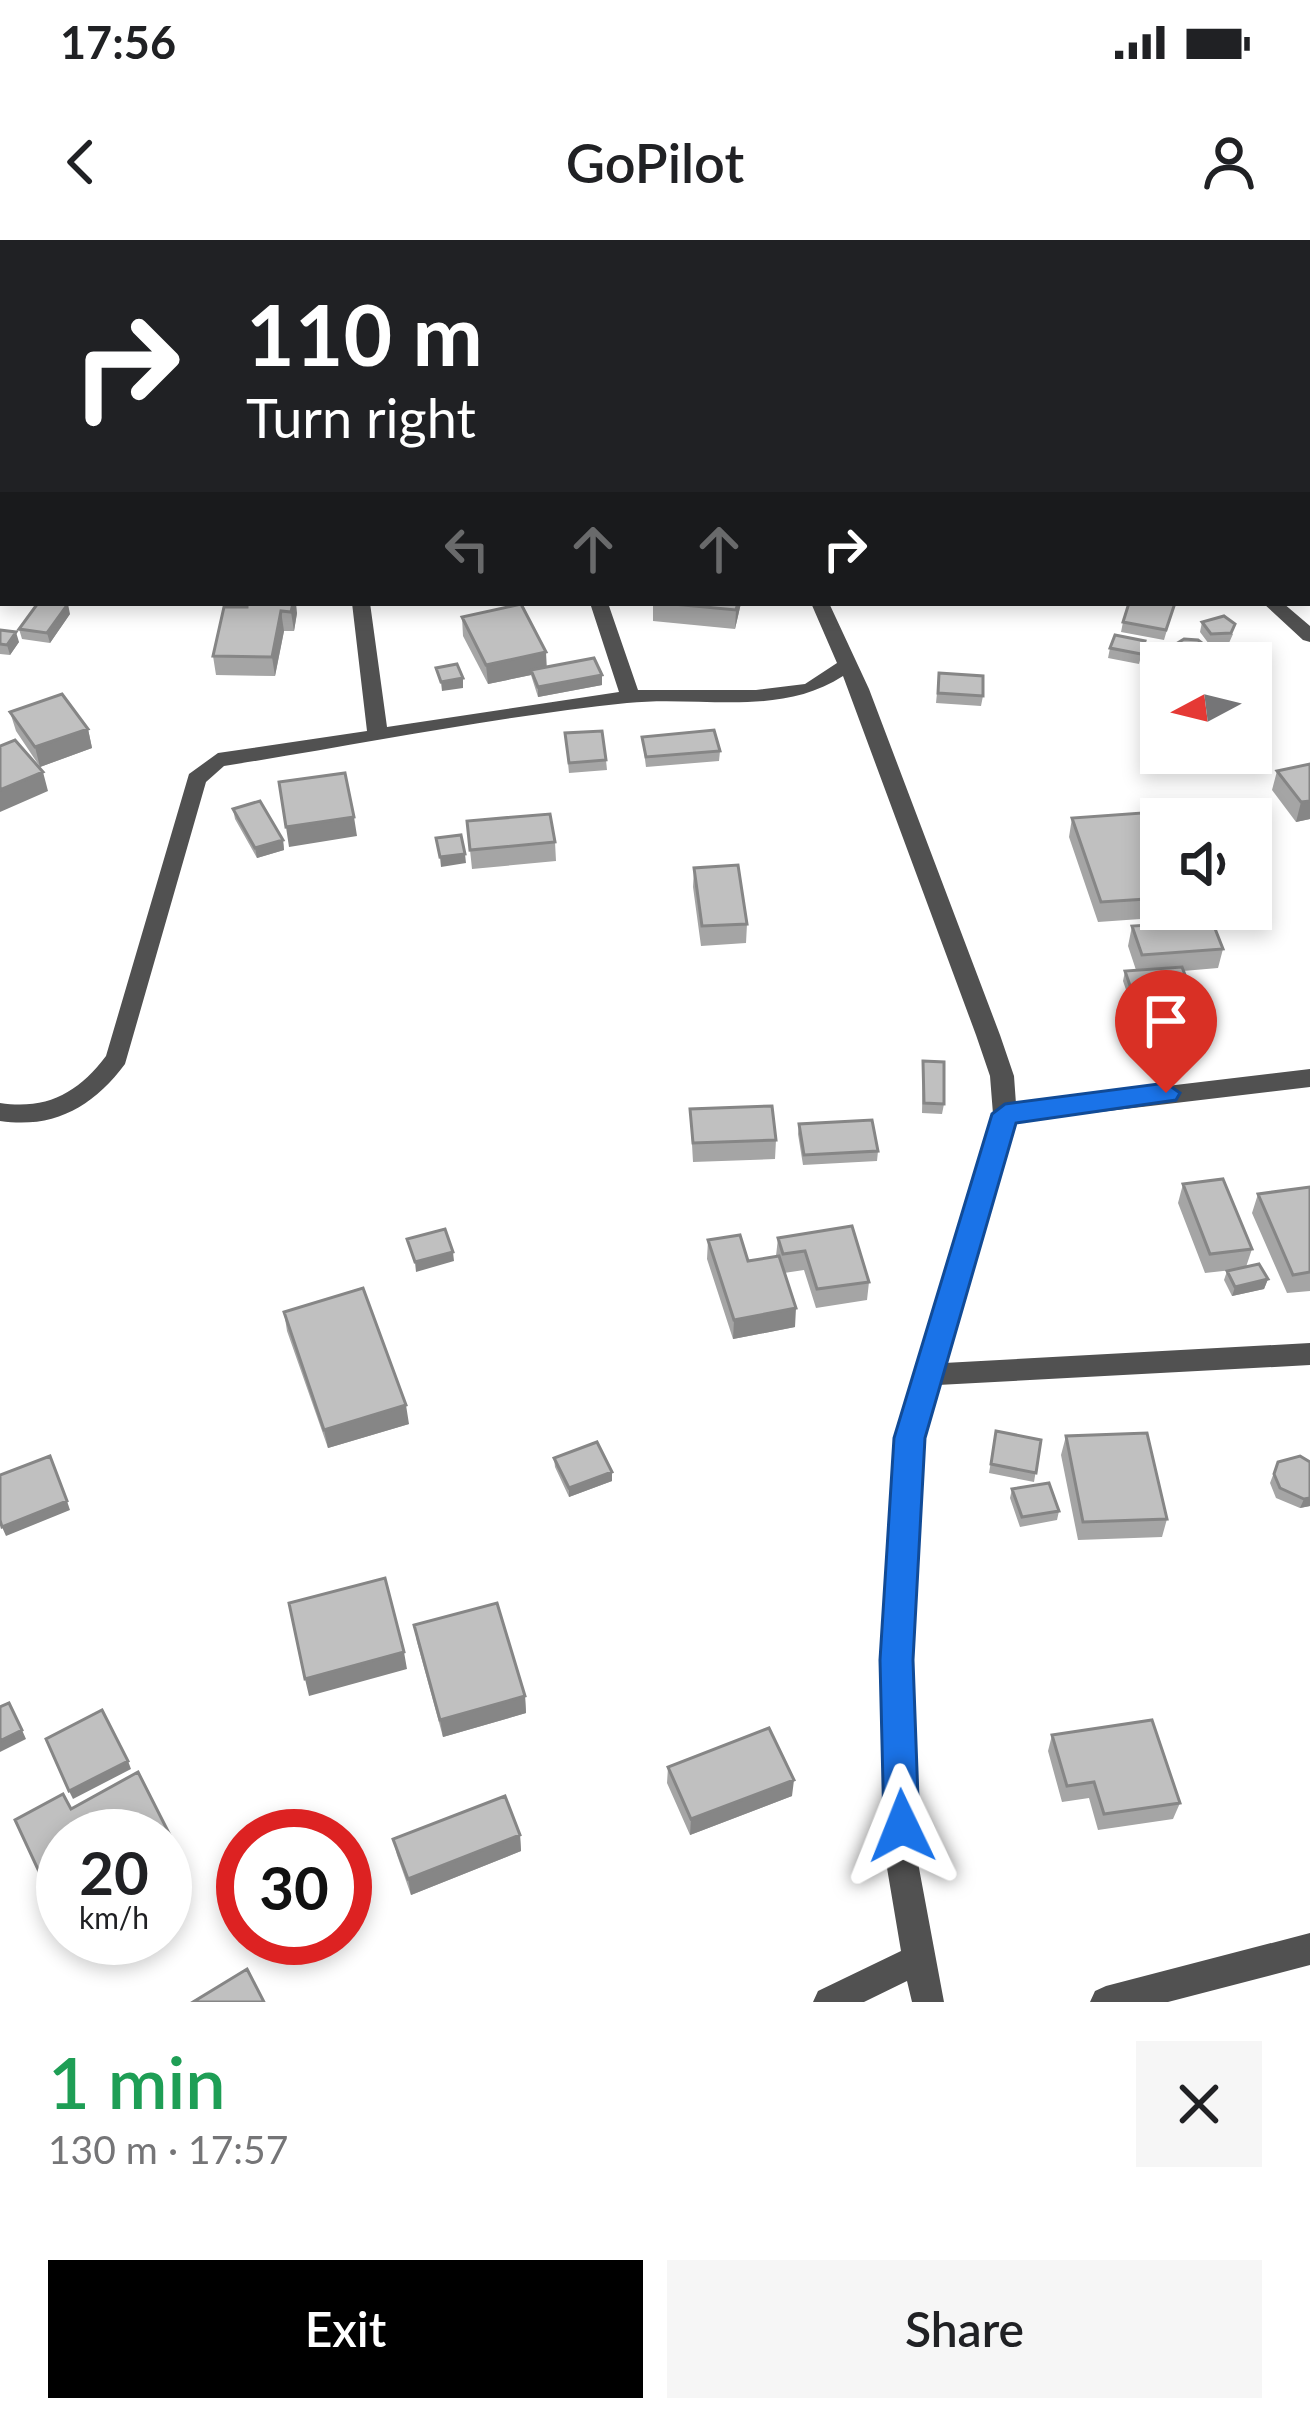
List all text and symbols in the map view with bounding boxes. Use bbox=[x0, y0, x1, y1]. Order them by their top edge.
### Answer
text: 17:56 bbox=[60, 15, 176, 69]
icon: back bbox=[48, 129, 114, 195]
icon: person bbox=[1196, 129, 1262, 195]
text: GoPilot bbox=[566, 130, 744, 195]
text: 110 m bbox=[246, 283, 483, 384]
icon: right bbox=[48, 288, 204, 444]
text: Turn right bbox=[246, 385, 476, 450]
icon: left bbox=[434, 516, 500, 582]
icon: ahead bbox=[560, 516, 626, 582]
icon: ahead bbox=[686, 516, 752, 582]
icon: right bbox=[812, 516, 878, 582]
north arrow bbox=[1140, 642, 1272, 774]
map controls bbox=[1140, 642, 1272, 930]
button: sound bbox=[1140, 798, 1272, 930]
pin bbox=[1115, 970, 1217, 1093]
icon: arrive bbox=[1133, 988, 1199, 1054]
position arrow bbox=[839, 1763, 965, 1889]
speed limit sign: 30 bbox=[216, 1809, 372, 1965]
text: 20 bbox=[79, 1836, 149, 1908]
text: km/h bbox=[79, 1899, 149, 1935]
text: 1 min bbox=[48, 2038, 226, 2124]
button: close bbox=[1136, 2041, 1262, 2167]
text: 130 m · 17:57 bbox=[48, 2126, 288, 2172]
button: Exit bbox=[48, 2260, 643, 2398]
button: Share bbox=[667, 2260, 1262, 2398]

